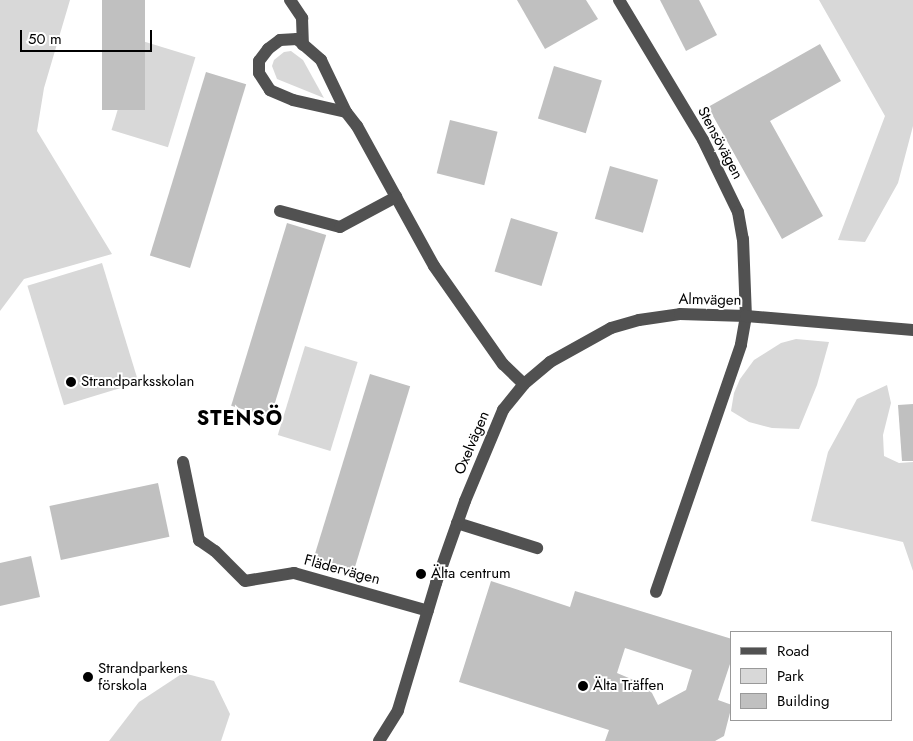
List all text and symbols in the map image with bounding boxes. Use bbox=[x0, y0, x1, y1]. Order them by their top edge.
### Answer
scale bar bbox=[22, 20, 155, 52]
text: 50 m bbox=[28, 28, 62, 50]
street label: Stensövägen bbox=[693, 104, 747, 182]
street label: Almvägen bbox=[678, 290, 742, 310]
place label: Strandparksskolan bbox=[81, 373, 194, 391]
marker: Strandparksskolan bbox=[65, 376, 77, 388]
district label: STENSÖ bbox=[196, 406, 284, 430]
street label: Oxelvägen bbox=[451, 409, 493, 477]
street label: Flädervägen bbox=[302, 551, 382, 589]
place label: Älta centrum bbox=[431, 565, 511, 583]
marker: Älta centrum bbox=[415, 568, 427, 580]
legend bbox=[730, 631, 893, 721]
text: Road bbox=[777, 640, 809, 662]
place label: Strandparkens förskola bbox=[98, 659, 188, 694]
text: Park bbox=[777, 665, 804, 687]
marker: Strandparkens förskola bbox=[82, 671, 94, 683]
place label: Älta Träffen bbox=[593, 677, 664, 695]
marker: Älta Träffen bbox=[577, 680, 589, 692]
text: Building bbox=[777, 690, 829, 712]

